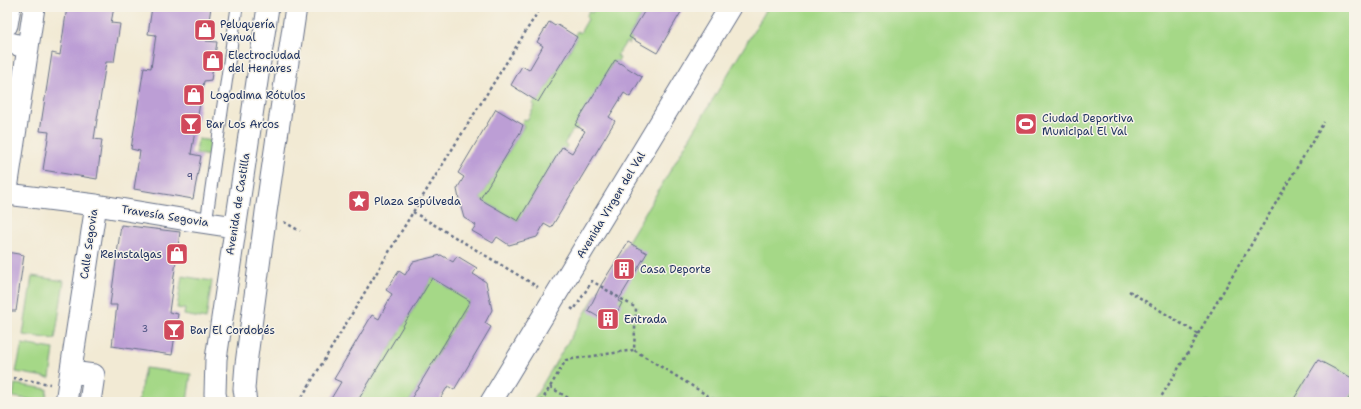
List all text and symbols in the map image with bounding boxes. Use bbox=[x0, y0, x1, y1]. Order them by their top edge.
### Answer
shop icon: Peluquería Venual bbox=[192, 17, 218, 43]
place label: Peluquería Venual bbox=[220, 17, 275, 45]
shop icon: Electrociudad del Henares bbox=[200, 48, 226, 74]
place label: Electrociudad del Henares bbox=[228, 48, 301, 76]
shop icon: Logodima Rótulos bbox=[181, 82, 207, 108]
place label: Logodima Rótulos bbox=[210, 88, 306, 103]
bar icon: Bar Los Arcos bbox=[178, 111, 204, 137]
sports icon: Ciudad Deportiva Municipal El Val bbox=[1013, 111, 1039, 137]
place label: Ciudad Deportiva Municipal El Val bbox=[1042, 111, 1134, 139]
place label: Bar Los Arcos bbox=[206, 117, 279, 132]
street label: Avenida Virgen del Val bbox=[573, 148, 649, 261]
street label: Avenida de Castilla bbox=[223, 152, 254, 256]
house number: 9 bbox=[187, 171, 193, 183]
place icon: Plaza Sepúlveda bbox=[346, 188, 372, 214]
place label: Plaza Sepúlveda bbox=[374, 194, 461, 209]
street label: Travesía Segovia bbox=[120, 202, 210, 230]
street label: Calle Segovia bbox=[77, 208, 101, 280]
shop icon: Reinstalgas bbox=[164, 241, 190, 267]
place label: Reinstalgas bbox=[100, 247, 162, 262]
building icon: Casa Deporte bbox=[611, 256, 637, 282]
place label: Casa Deporte bbox=[640, 262, 711, 277]
building icon: Entrada bbox=[595, 306, 621, 332]
place label: Entrada bbox=[624, 312, 667, 327]
bar icon: Bar El Cordobés bbox=[161, 317, 187, 343]
house number: 3 bbox=[142, 323, 148, 335]
place label: Bar El Cordobés bbox=[190, 323, 275, 338]

